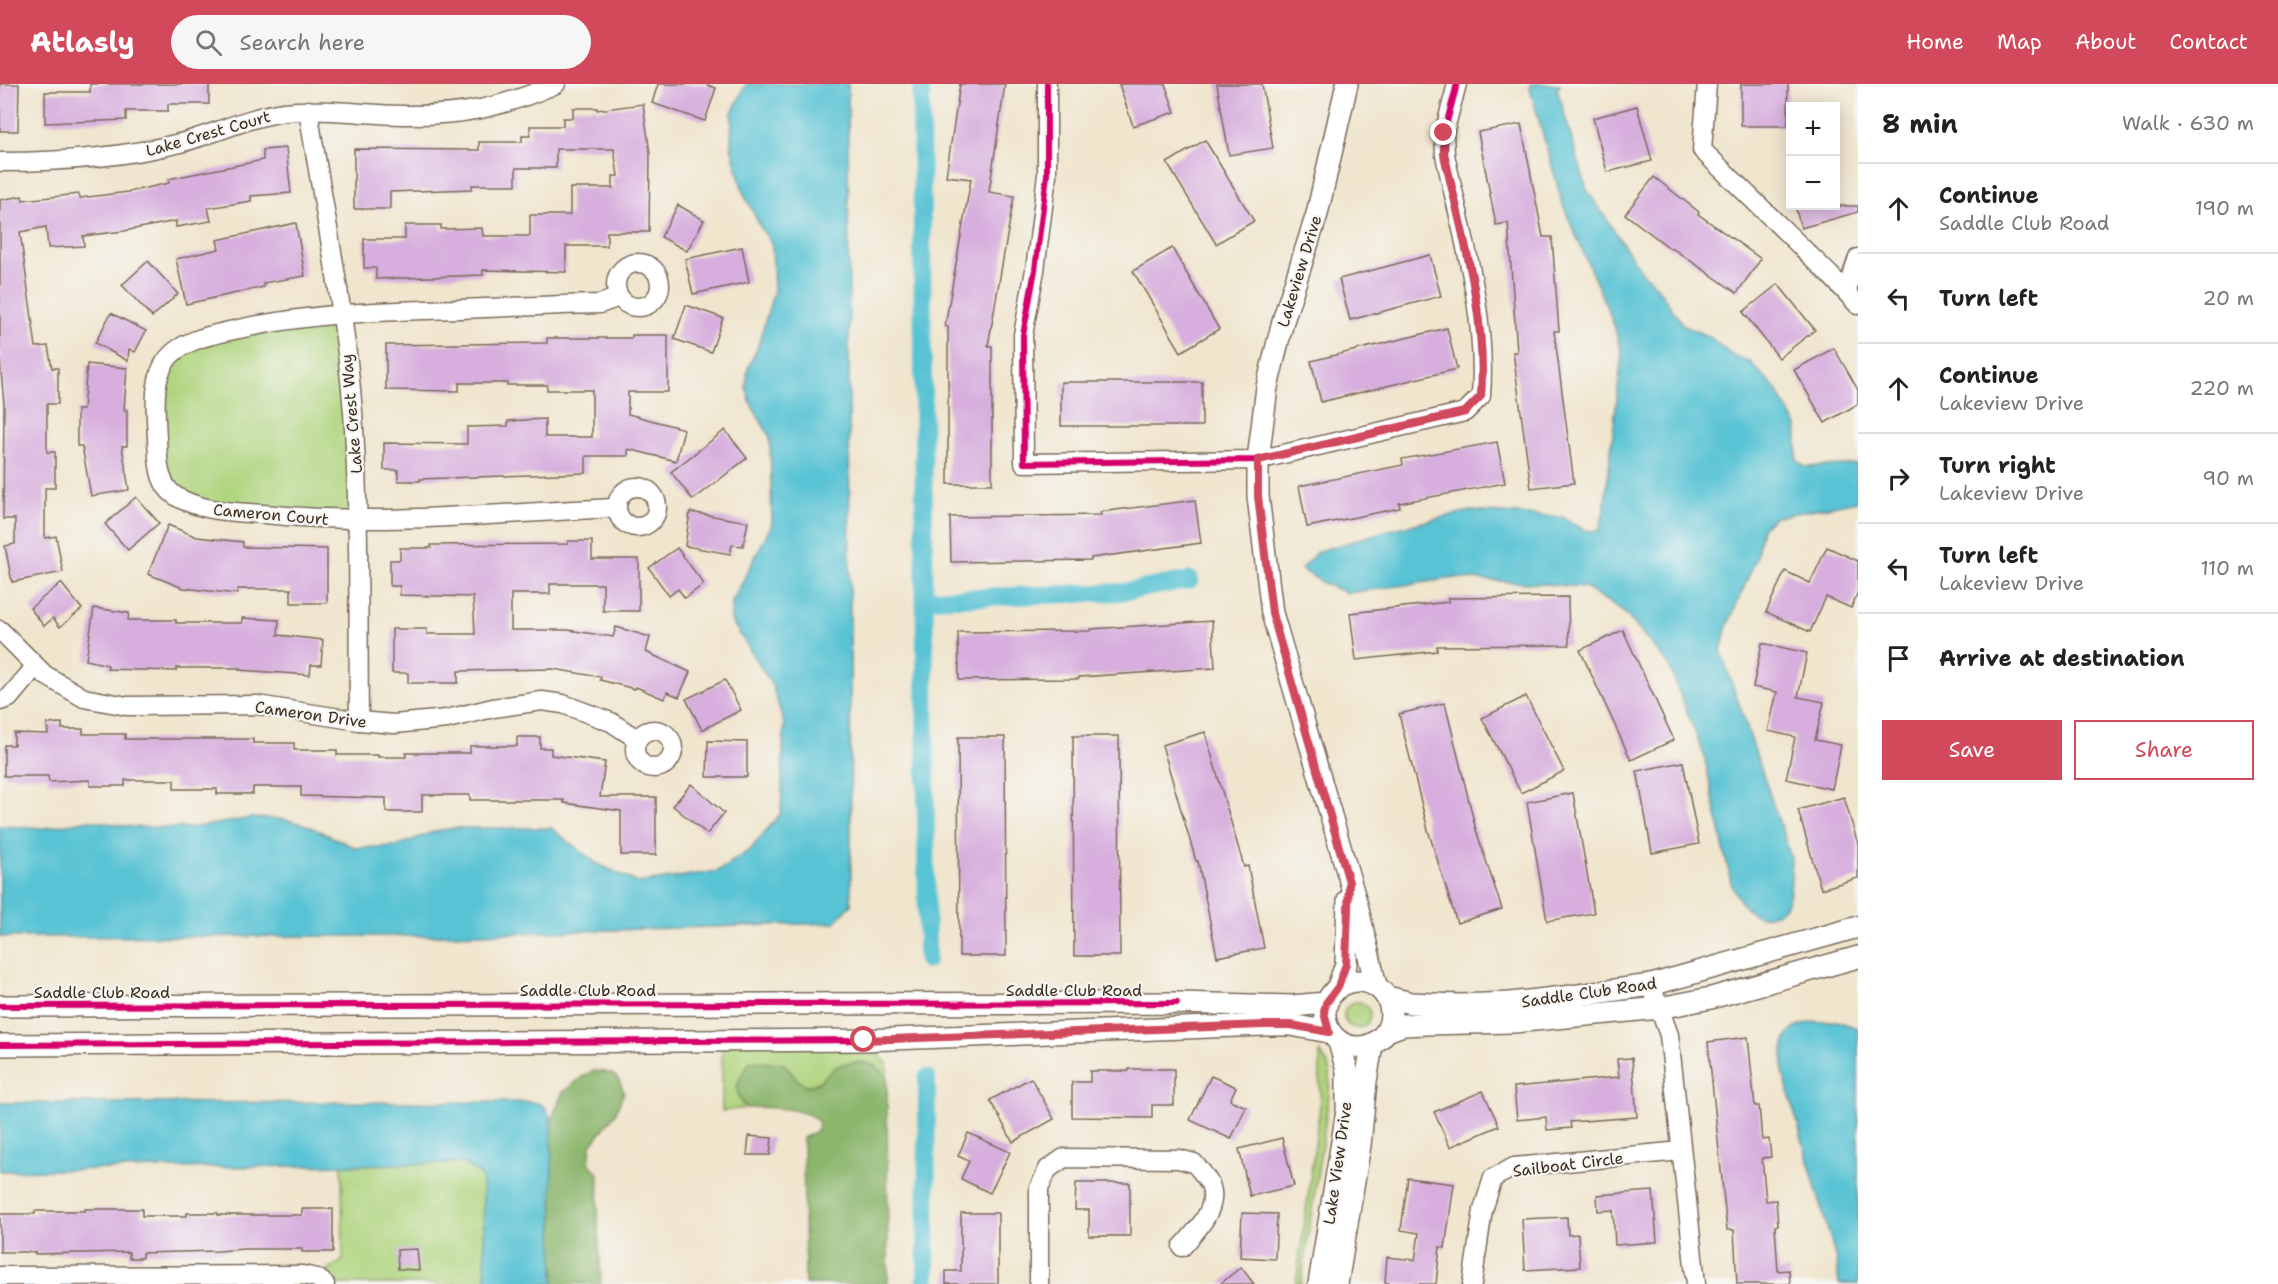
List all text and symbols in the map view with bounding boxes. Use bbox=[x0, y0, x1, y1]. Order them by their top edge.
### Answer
search box bbox=[171, 15, 591, 69]
text: Atlasly bbox=[30, 23, 135, 61]
icon: search bbox=[192, 26, 225, 59]
text: Search here bbox=[240, 28, 365, 57]
text: Home bbox=[1906, 28, 1964, 56]
text: Map bbox=[1997, 28, 2042, 56]
text: About bbox=[2075, 28, 2136, 56]
text: Contact bbox=[2169, 28, 2248, 56]
map controls bbox=[1786, 102, 1840, 210]
button: + bbox=[1786, 102, 1840, 156]
street label: Lake Crest Court bbox=[143, 106, 273, 161]
text: 8 min bbox=[1882, 106, 1958, 141]
text: Walk · 630 m bbox=[2122, 110, 2254, 136]
route end bbox=[1430, 119, 1456, 145]
button: − bbox=[1786, 156, 1840, 210]
text: Continue bbox=[1939, 181, 2039, 210]
icon: ahead bbox=[1882, 192, 1915, 225]
text: 190 m bbox=[2195, 195, 2254, 221]
text: Saddle Club Road bbox=[1939, 210, 2109, 236]
street label: Lakeview Drive bbox=[1272, 213, 1326, 330]
icon: left bbox=[1882, 282, 1915, 315]
text: Turn left bbox=[1939, 284, 2038, 313]
text: 20 m bbox=[2203, 285, 2254, 311]
street label: Lake Crest Way bbox=[336, 353, 367, 475]
text: Continue bbox=[1939, 361, 2039, 390]
icon: ahead bbox=[1882, 372, 1915, 405]
text: 220 m bbox=[2190, 375, 2254, 401]
text: Lakeview Drive bbox=[1939, 390, 2084, 416]
text: Turn right bbox=[1939, 451, 2056, 480]
icon: right bbox=[1882, 462, 1915, 495]
text: 90 m bbox=[2202, 465, 2254, 491]
text: Lakeview Drive bbox=[1939, 480, 2084, 506]
street label: Cameron Court bbox=[212, 499, 330, 530]
text: Turn left bbox=[1939, 541, 2038, 570]
icon: left bbox=[1882, 552, 1915, 585]
text: 110 m bbox=[2200, 555, 2254, 581]
text: Lakeview Drive bbox=[1939, 570, 2084, 596]
icon: arrive bbox=[1882, 642, 1915, 675]
text: Arrive at destination bbox=[1939, 644, 2185, 673]
street label: Cameron Drive bbox=[254, 696, 368, 733]
button: Save bbox=[1882, 720, 2062, 780]
button: Share bbox=[2074, 720, 2254, 780]
street label: Saddle Club Road bbox=[1520, 973, 1658, 1012]
street label: Saddle Club Road bbox=[520, 980, 656, 1001]
street label: Saddle Club Road bbox=[1006, 980, 1142, 1001]
street label: Saddle Club Road bbox=[34, 982, 170, 1003]
route start bbox=[850, 1026, 876, 1052]
street label: Lake View Drive bbox=[1318, 1100, 1357, 1226]
street label: Sailboat Circle bbox=[1512, 1147, 1625, 1182]

